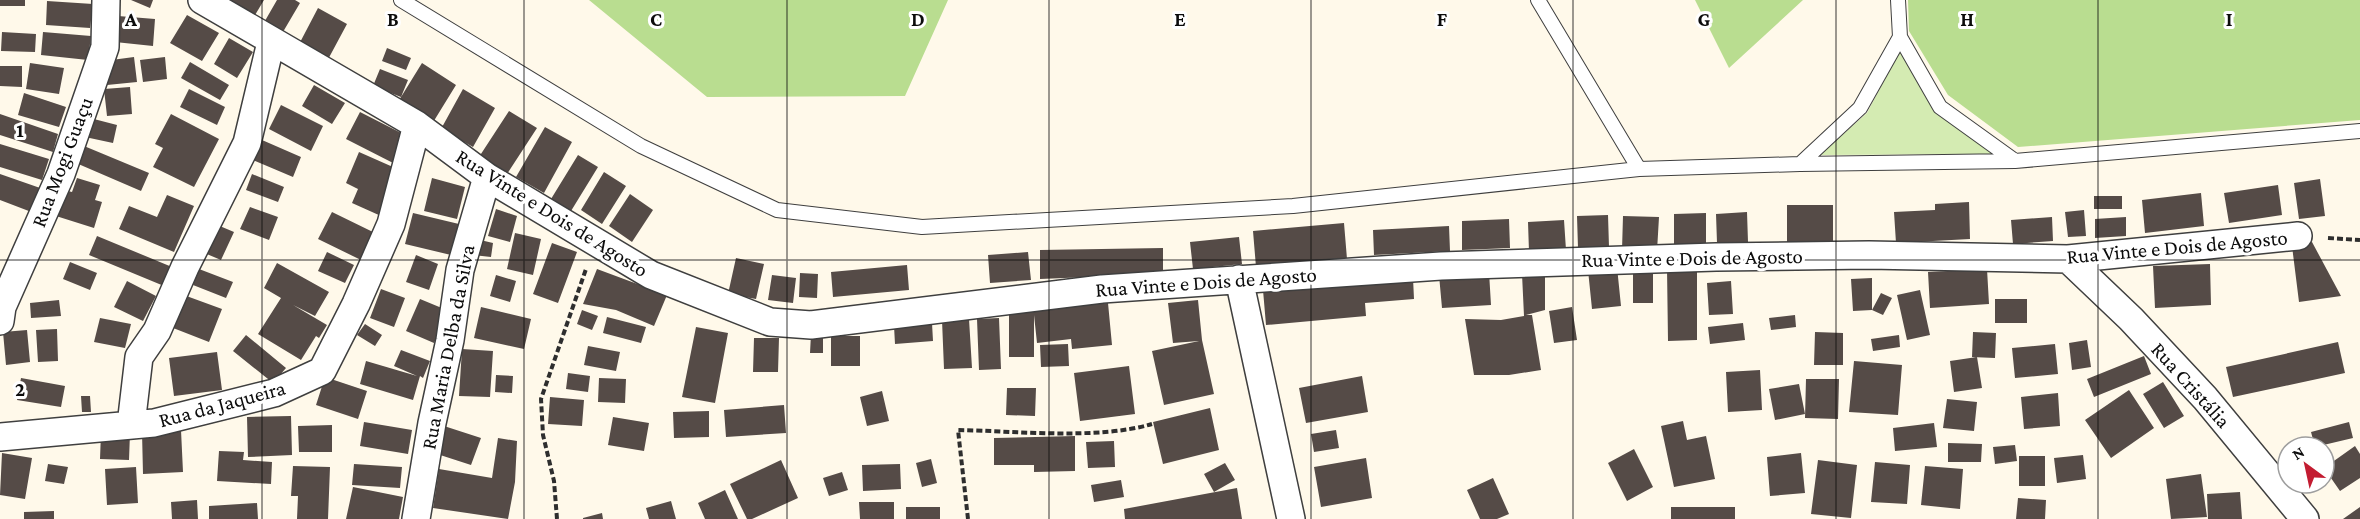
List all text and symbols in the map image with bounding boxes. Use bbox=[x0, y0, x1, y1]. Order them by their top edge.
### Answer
text: A bbox=[124, 8, 138, 30]
text: B bbox=[387, 8, 399, 30]
text: C bbox=[650, 8, 662, 30]
text: D bbox=[911, 8, 925, 30]
text: E bbox=[1174, 8, 1186, 30]
text: F bbox=[1437, 8, 1448, 30]
text: G bbox=[1698, 8, 1711, 30]
text: H bbox=[1960, 8, 1974, 30]
text: I bbox=[2226, 8, 2233, 30]
street label: Rua Mogi Guaçu bbox=[26, 93, 98, 231]
text: 1 bbox=[16, 119, 24, 141]
street label: Rua Vinte e Dois de Agosto bbox=[452, 144, 652, 282]
street label: Rua Vinte e Dois de Agosto bbox=[2065, 225, 2289, 269]
street label: Rua Maria Delba da Silva bbox=[416, 242, 480, 451]
street label: Rua Vinte e Dois de Agosto bbox=[1581, 244, 1803, 272]
street label: Rua Vinte e Dois de Agosto bbox=[1095, 262, 1317, 302]
street label: Rua Cristália bbox=[2146, 337, 2236, 433]
street label: Rua da Jaqueira bbox=[156, 375, 288, 432]
text: 2 bbox=[15, 378, 25, 400]
north arrow bbox=[2276, 435, 2336, 495]
text: N bbox=[2289, 443, 2307, 463]

